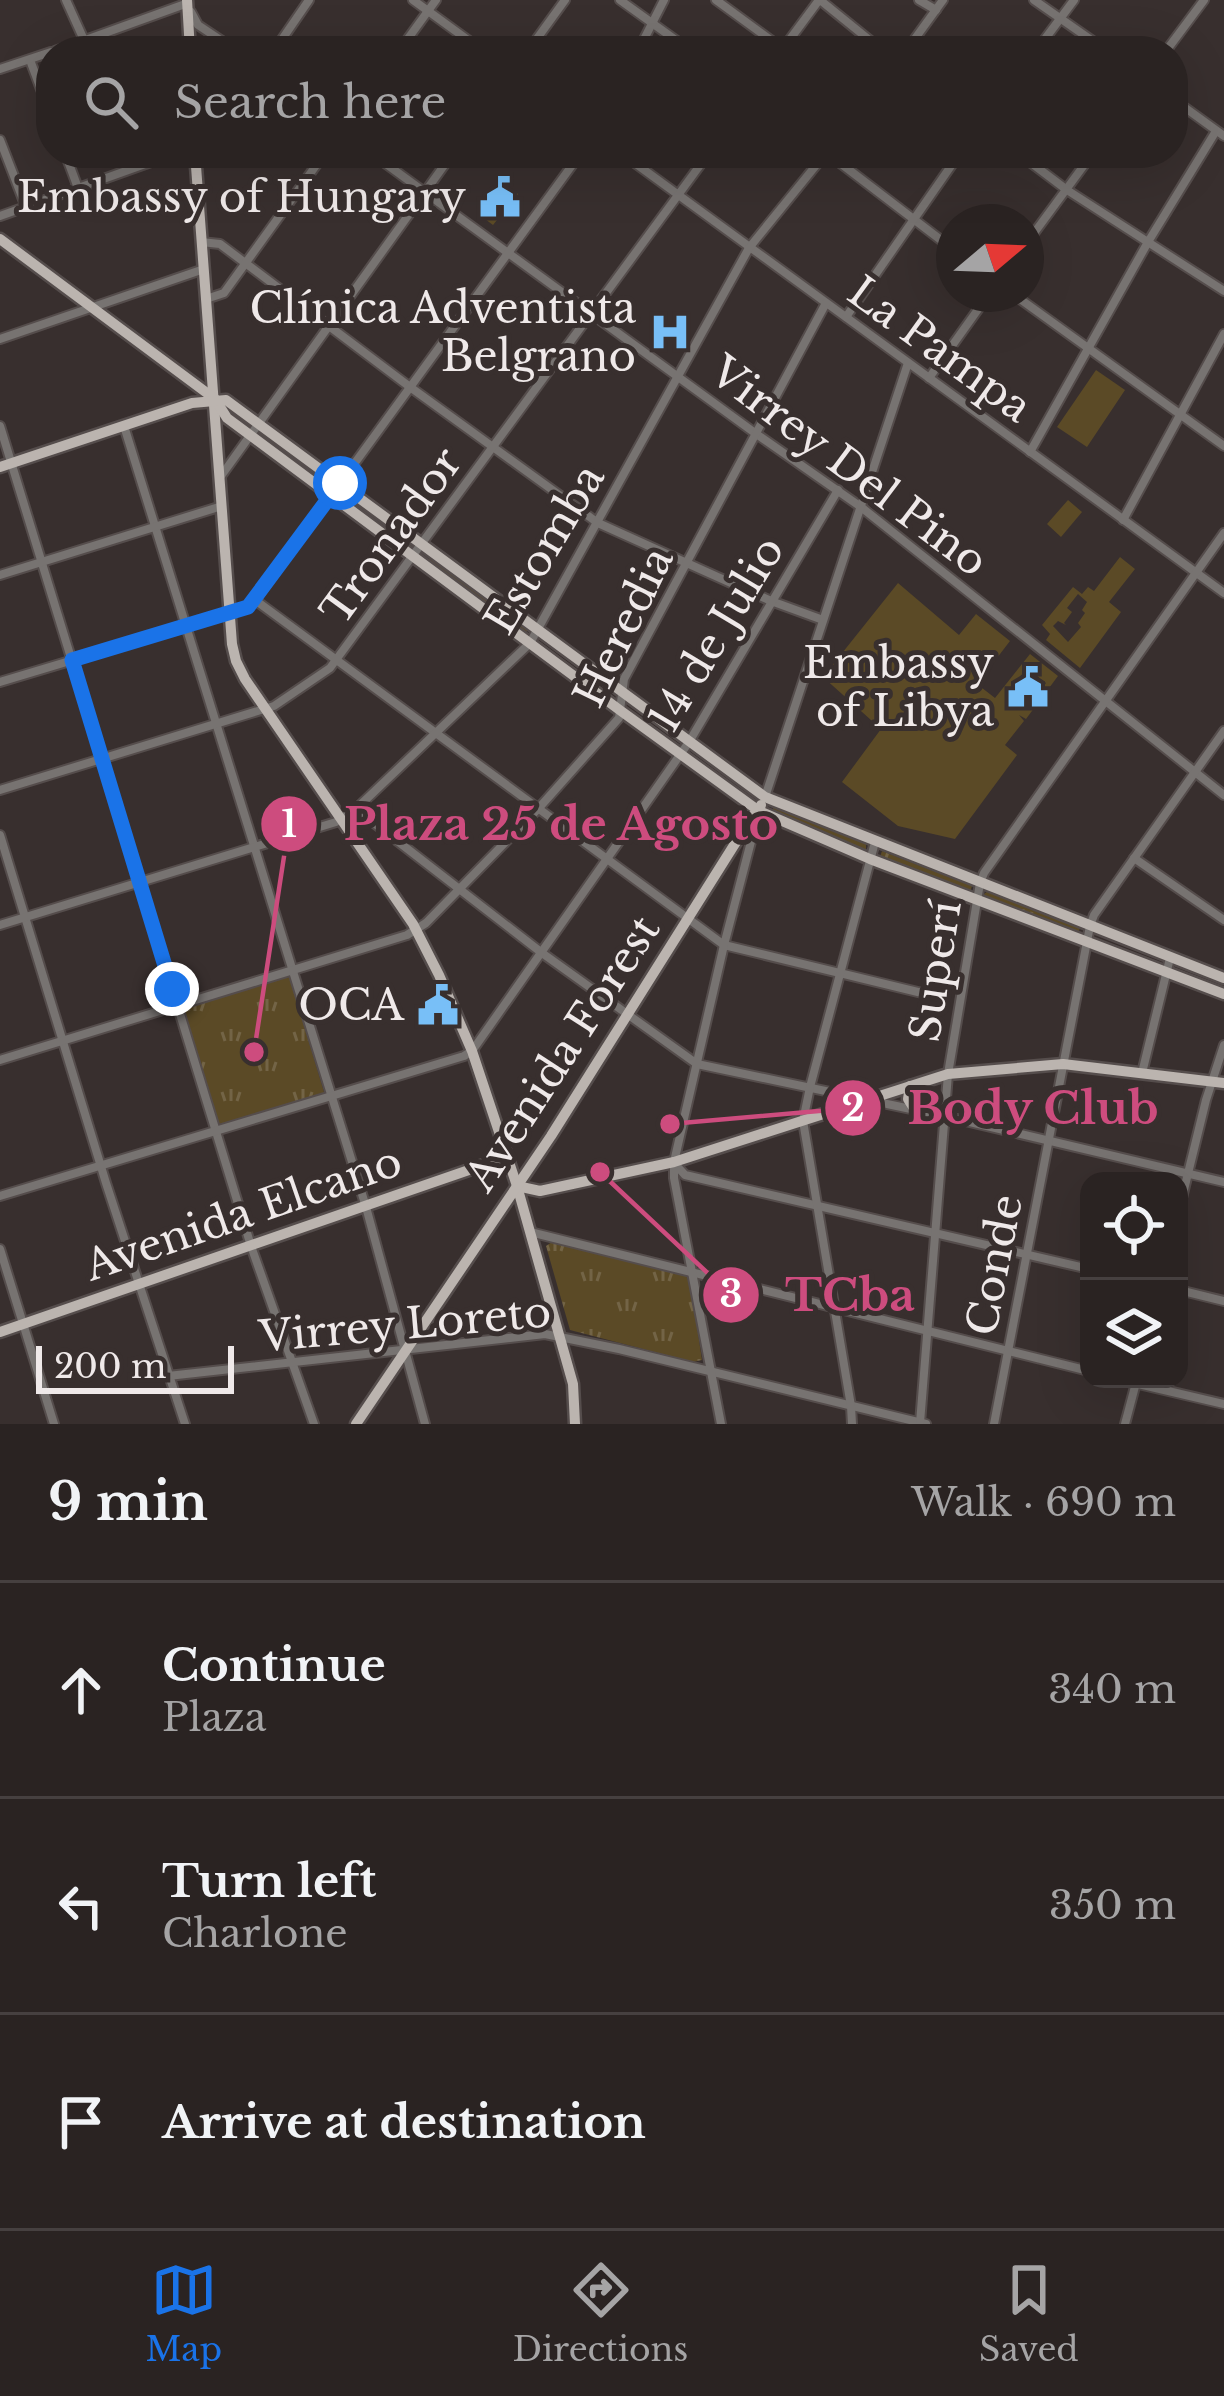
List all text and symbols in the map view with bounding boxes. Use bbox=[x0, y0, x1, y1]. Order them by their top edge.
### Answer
search box bbox=[36, 36, 1188, 168]
icon: search bbox=[78, 69, 144, 135]
text: Search here bbox=[174, 74, 446, 130]
place label: Embassy of Hungary bbox=[17, 171, 466, 223]
public building icon: Embassy of Hungary bbox=[477, 174, 523, 220]
north arrow bbox=[936, 204, 1044, 312]
street label: La Pampa bbox=[838, 265, 1042, 433]
place label: Clínica Adventista Belgrano bbox=[249, 282, 637, 382]
hospital icon: Clínica Adventista Belgrano bbox=[647, 309, 693, 355]
street label: Virrey Del Pino bbox=[699, 344, 998, 587]
street label: Tronador bbox=[309, 437, 473, 635]
street label: Estomba bbox=[473, 454, 615, 643]
route start bbox=[313, 456, 367, 510]
street label: 14 de Julio bbox=[637, 527, 795, 741]
street label: Heredia bbox=[562, 538, 684, 715]
place label: Embassy of Libya bbox=[803, 637, 995, 737]
public building icon: Embassy of Libya bbox=[1005, 664, 1051, 710]
callout: Plaza 25 de Agosto bbox=[259, 784, 803, 865]
text: Plaza 25 de Agosto bbox=[344, 796, 778, 852]
text: 1 bbox=[281, 802, 297, 847]
street label: Superí bbox=[898, 896, 972, 1045]
street label: Avenida Forest bbox=[453, 906, 670, 1201]
route end bbox=[145, 962, 199, 1016]
place label: OCA bbox=[298, 979, 405, 1031]
public building icon: OCA bbox=[415, 982, 461, 1028]
callout: Body Club bbox=[823, 1068, 1183, 1149]
text: Body Club bbox=[907, 1080, 1159, 1136]
text: 2 bbox=[841, 1086, 865, 1131]
street label: Avenida Elcano bbox=[77, 1134, 408, 1292]
map controls bbox=[1080, 1172, 1188, 1388]
button: locate bbox=[1080, 1172, 1188, 1280]
street label: Conde bbox=[955, 1190, 1033, 1340]
callout: TCba bbox=[701, 1254, 939, 1335]
text: TCba bbox=[785, 1267, 915, 1323]
text: 3 bbox=[720, 1272, 742, 1317]
button: layers bbox=[1080, 1280, 1188, 1388]
street label: Virrey Loreto bbox=[256, 1285, 553, 1363]
scale bar bbox=[36, 1340, 234, 1393]
text: 200 m bbox=[54, 1346, 166, 1387]
text: 9 min bbox=[48, 1471, 208, 1534]
text: Walk · 690 m bbox=[911, 1478, 1176, 1527]
text: Continue bbox=[162, 1637, 386, 1693]
icon: ahead bbox=[48, 1657, 114, 1723]
text: 340 m bbox=[1048, 1665, 1176, 1714]
text: Plaza bbox=[162, 1693, 266, 1742]
text: Turn left bbox=[162, 1853, 376, 1909]
icon: left bbox=[48, 1873, 114, 1939]
text: 350 m bbox=[1049, 1881, 1176, 1930]
text: Charlone bbox=[162, 1909, 348, 1958]
icon: arrive bbox=[48, 2089, 114, 2155]
text: Arrive at destination bbox=[162, 2094, 646, 2150]
tab: Map bbox=[145, 2257, 222, 2370]
tab: Directions bbox=[513, 2257, 688, 2370]
tab: Saved bbox=[979, 2257, 1079, 2370]

